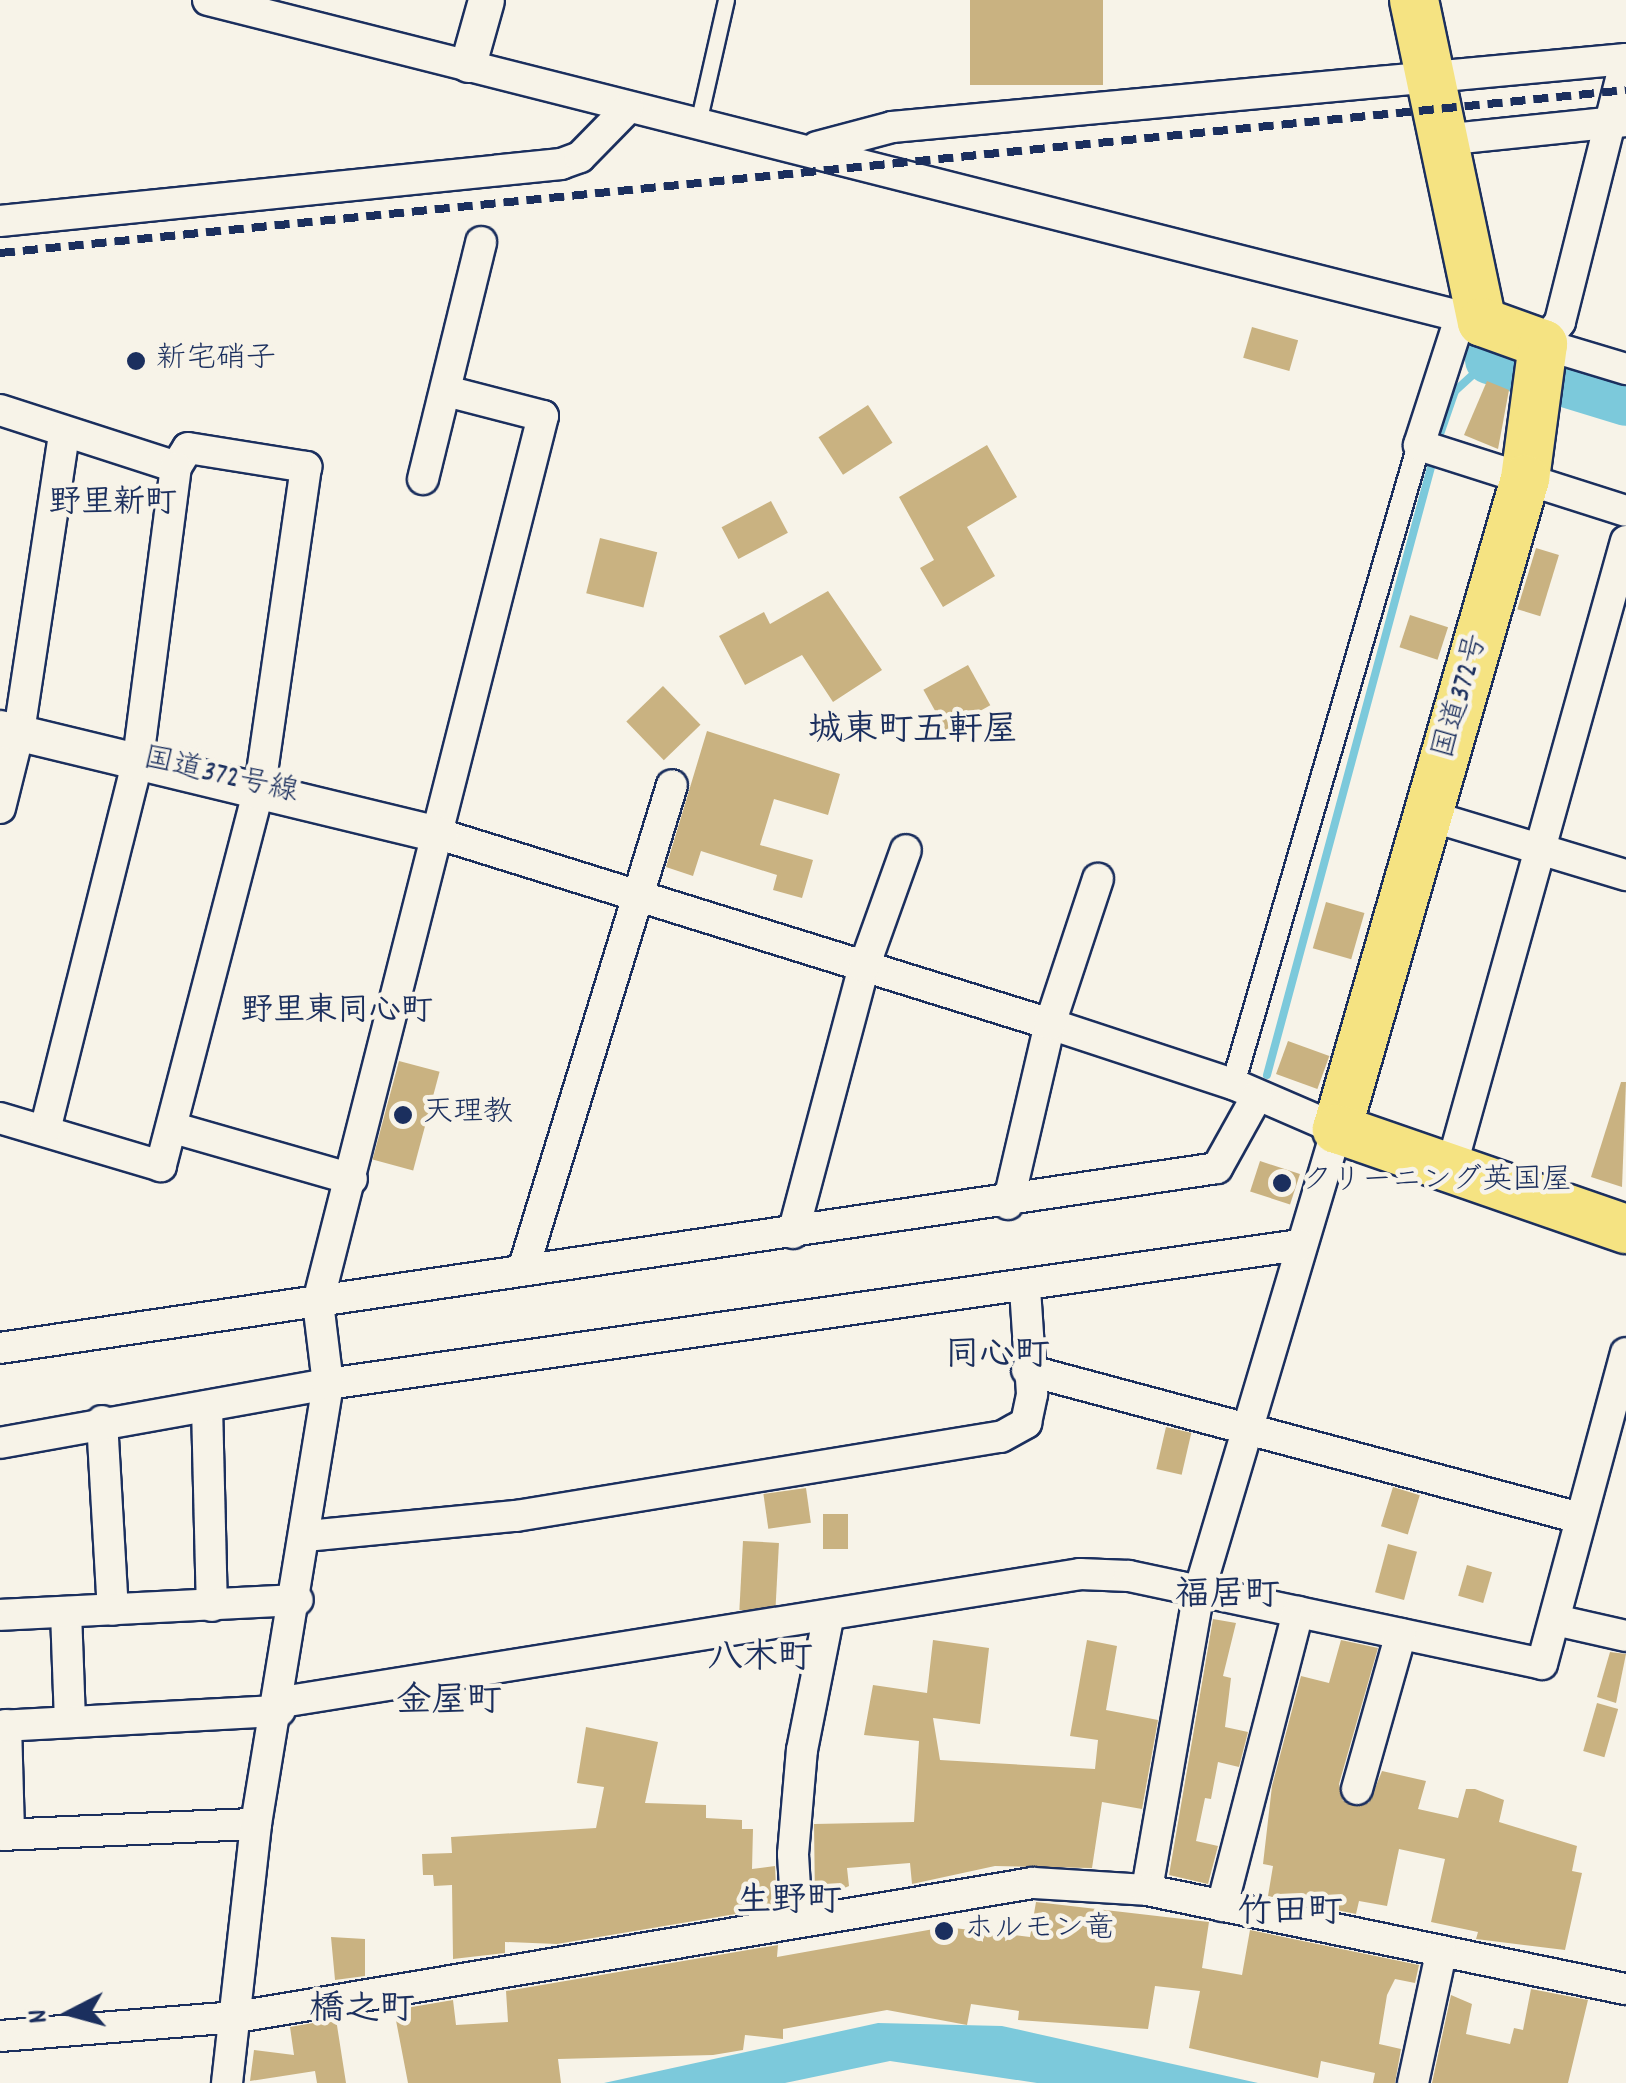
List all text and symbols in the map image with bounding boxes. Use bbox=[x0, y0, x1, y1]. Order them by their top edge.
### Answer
place label: 新宅硝子 bbox=[156, 343, 276, 379]
marker: 新宅硝子 bbox=[125, 350, 147, 372]
district label: 野里新町 bbox=[49, 486, 177, 524]
street label: 国道372号 bbox=[1428, 631, 1498, 763]
district label: 城東町五軒屋 bbox=[808, 711, 1018, 753]
street label: 国道372号線 bbox=[139, 743, 301, 813]
district label: 野里東同心町 bbox=[241, 994, 433, 1032]
place label: 天理教 bbox=[423, 1097, 513, 1133]
marker: 天理教 bbox=[392, 1104, 414, 1126]
place label: クリーニング英国屋 bbox=[1302, 1165, 1572, 1201]
marker: クリーニング英国屋 bbox=[1271, 1172, 1293, 1194]
district label: 同心町 bbox=[945, 1336, 1049, 1378]
district label: 福居町 bbox=[1175, 1576, 1279, 1618]
district label: 八木町 bbox=[708, 1639, 812, 1681]
district label: 金屋町 bbox=[397, 1682, 501, 1724]
district label: 生野町 bbox=[737, 1882, 841, 1924]
district label: 竹田町 bbox=[1238, 1893, 1342, 1935]
place label: ホルモン竜 bbox=[964, 1913, 1114, 1949]
marker: ホルモン竜 bbox=[933, 1920, 955, 1942]
north arrow bbox=[20, 1963, 120, 2063]
district label: 橋之町 bbox=[310, 1990, 414, 2032]
text: N bbox=[20, 2007, 61, 2025]

